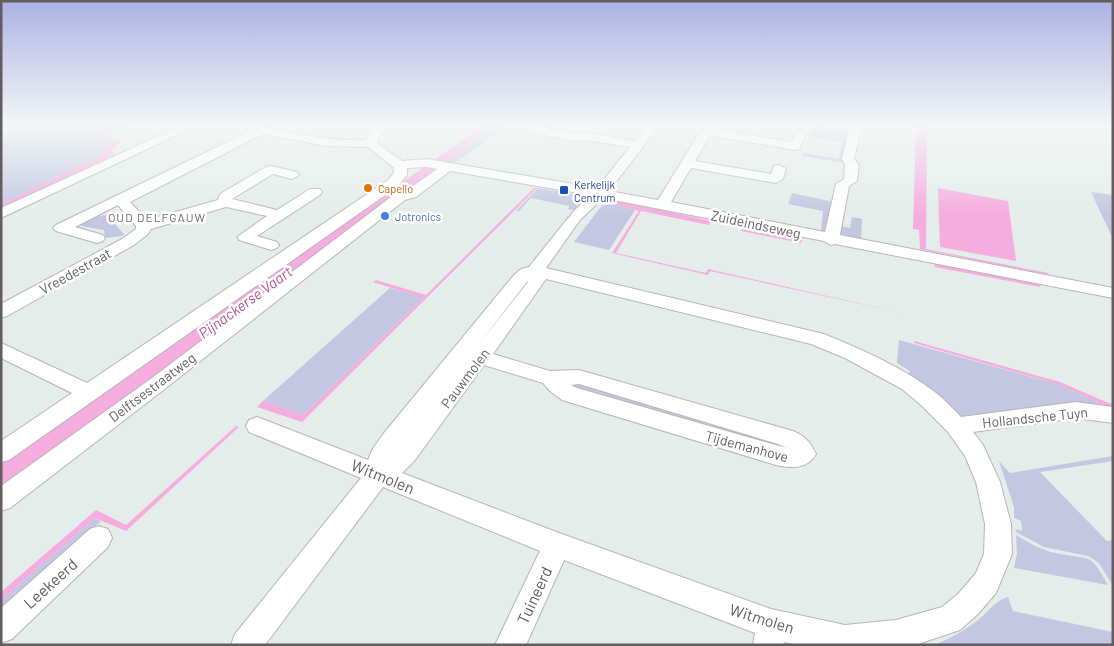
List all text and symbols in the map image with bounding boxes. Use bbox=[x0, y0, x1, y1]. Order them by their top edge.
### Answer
place label: Kerkelijk Centrum bbox=[574, 178, 616, 204]
marker: Capello bbox=[362, 182, 374, 194]
place label: Capello bbox=[378, 182, 413, 195]
marker: Kerkelijk Centrum bbox=[558, 184, 570, 196]
street label: Zuideindseweg bbox=[710, 206, 802, 242]
district label: OUD DELFGAUW bbox=[108, 210, 206, 224]
marker: Jotronics bbox=[379, 210, 391, 222]
place label: Jotronics bbox=[395, 210, 441, 223]
street label: Vreedestraat bbox=[36, 244, 114, 298]
water label: Pijnackerse Vaart bbox=[195, 262, 296, 342]
street label: Pauwmolen bbox=[437, 345, 493, 411]
street label: Delftsestraatweg bbox=[105, 349, 199, 425]
street label: Hollandsche Tuyn bbox=[981, 403, 1089, 431]
street label: Tijdemanhove bbox=[704, 427, 790, 465]
street label: Witmolen bbox=[349, 455, 417, 497]
street label: Leekeerd bbox=[19, 554, 81, 612]
street label: Tuineerd bbox=[512, 563, 556, 627]
street label: Witmolen bbox=[727, 599, 797, 637]

